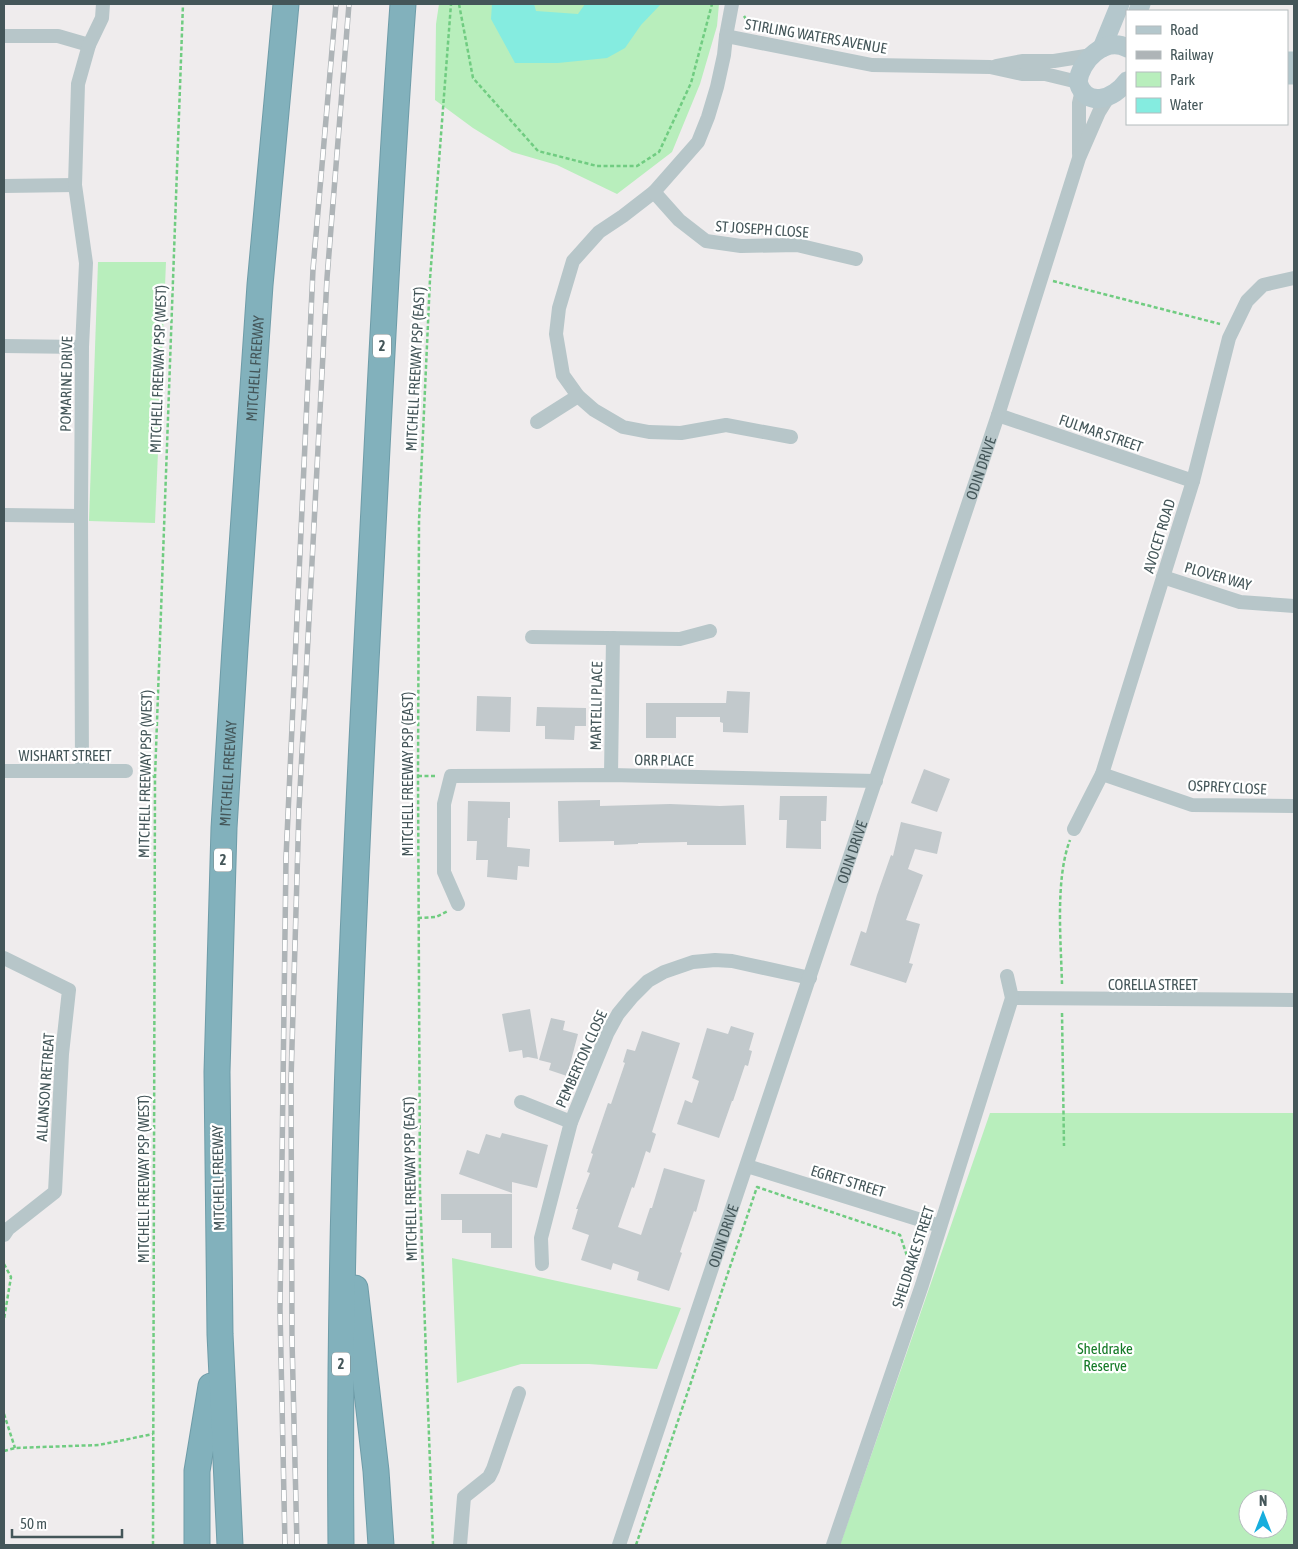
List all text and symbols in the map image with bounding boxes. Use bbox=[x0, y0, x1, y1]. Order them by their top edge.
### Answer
legend bbox=[1126, 10, 1288, 125]
street label: STIRLING WATERS AVENUE bbox=[744, 15, 889, 57]
text: Road bbox=[1170, 21, 1199, 38]
text: Railway bbox=[1170, 46, 1214, 63]
text: Park bbox=[1170, 71, 1195, 88]
text: Water bbox=[1170, 96, 1203, 113]
street label: ST JOSEPH CLOSE bbox=[715, 217, 810, 241]
street label: MITCHELL FREEWAY PSP (WEST) bbox=[147, 285, 169, 453]
street label: MITCHELL FREEWAY PSP (EAST) bbox=[402, 286, 428, 452]
street label: MITCHELL FREEWAY bbox=[242, 315, 266, 422]
road number: 2 bbox=[373, 334, 391, 358]
street label: POMARINE DRIVE bbox=[57, 335, 75, 432]
street label: FULMAR STREET bbox=[1057, 411, 1145, 455]
street label: ODIN DRIVE bbox=[962, 434, 999, 502]
street label: AVOCET ROAD bbox=[1140, 497, 1178, 575]
street label: PLOVER WAY bbox=[1183, 558, 1254, 594]
street label: MARTELLI PLACE bbox=[587, 661, 605, 751]
street label: MITCHELL FREEWAY PSP (WEST) bbox=[135, 690, 155, 858]
street label: MITCHELL FREEWAY PSP (EAST) bbox=[399, 692, 416, 856]
street label: MITCHELL FREEWAY bbox=[216, 720, 239, 827]
street label: WISHART STREET bbox=[19, 747, 112, 764]
street label: ORR PLACE bbox=[634, 751, 694, 769]
street label: OSPREY CLOSE bbox=[1187, 776, 1267, 798]
street label: ODIN DRIVE bbox=[833, 818, 870, 886]
road number: 2 bbox=[214, 848, 232, 872]
street label: CORELLA STREET bbox=[1108, 976, 1198, 993]
street label: PEMBERTON CLOSE bbox=[552, 1007, 610, 1110]
street label: ALLANSON RETREAT bbox=[33, 1032, 57, 1142]
street label: MITCHELL FREEWAY PSP (WEST) bbox=[135, 1095, 152, 1263]
street label: MITCHELL FREEWAY PSP (EAST) bbox=[400, 1096, 420, 1262]
street label: MITCHELL FREEWAY bbox=[209, 1125, 227, 1231]
street label: EGRET STREET bbox=[809, 1162, 888, 1200]
street label: ODIN DRIVE bbox=[704, 1202, 741, 1270]
street label: SHELDRAKE STREET bbox=[889, 1204, 938, 1310]
park label: Sheldrake Reserve bbox=[1077, 1340, 1133, 1374]
road number: 2 bbox=[332, 1352, 350, 1376]
north arrow bbox=[1238, 1489, 1288, 1539]
text: N bbox=[1259, 1493, 1267, 1509]
scale bar bbox=[12, 1506, 122, 1538]
text: 50 m bbox=[20, 1515, 47, 1532]

